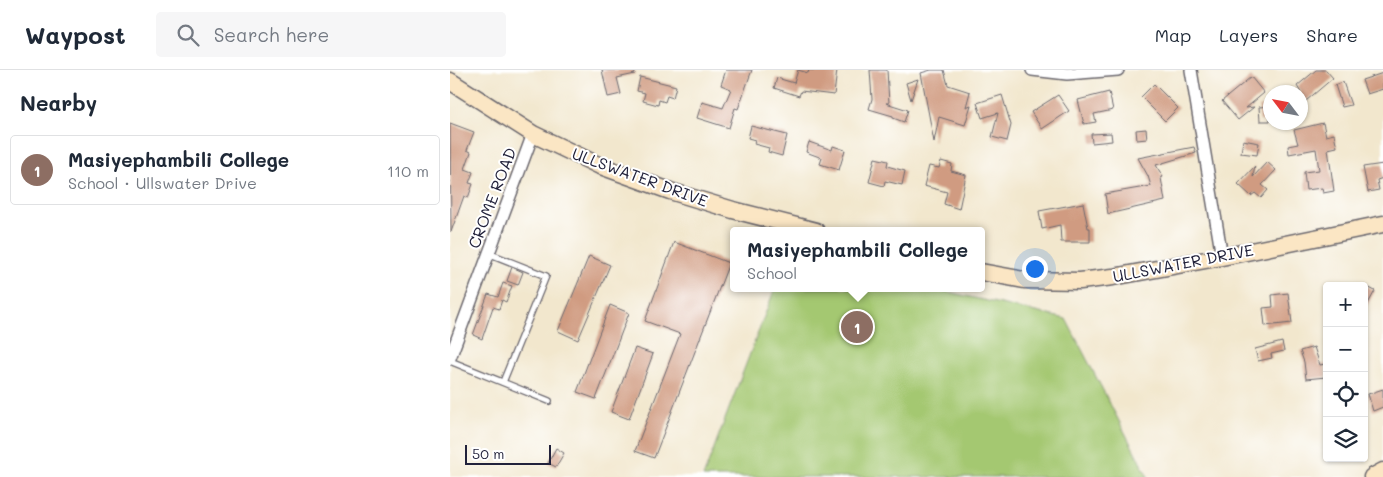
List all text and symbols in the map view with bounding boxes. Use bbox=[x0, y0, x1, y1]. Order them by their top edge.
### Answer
search box bbox=[156, 12, 506, 57]
text: Waypost bbox=[25, 19, 126, 50]
icon: search bbox=[174, 21, 202, 49]
text: Search here bbox=[214, 22, 329, 47]
text: Map bbox=[1155, 23, 1191, 47]
text: Layers bbox=[1219, 23, 1278, 47]
text: Share bbox=[1306, 23, 1358, 47]
north arrow bbox=[1263, 85, 1308, 130]
text: Nearby bbox=[20, 89, 97, 116]
street label: ULLSWATER DRIVE bbox=[569, 142, 711, 211]
street label: CROME ROAD bbox=[463, 144, 520, 251]
text: Masiyephambili College bbox=[68, 147, 289, 172]
text: 1 bbox=[33, 160, 41, 181]
text: 110 m bbox=[387, 160, 429, 181]
text: School · Ullswater Drive bbox=[68, 172, 257, 193]
popup bbox=[730, 227, 985, 292]
text: Masiyephambili College bbox=[747, 237, 968, 262]
street label: ULLSWATER DRIVE bbox=[1111, 239, 1255, 286]
your location bbox=[1022, 256, 1048, 282]
text: School bbox=[747, 262, 797, 283]
map controls bbox=[1323, 282, 1368, 462]
button: + bbox=[1323, 282, 1368, 327]
pin: 1 bbox=[841, 308, 873, 346]
button: − bbox=[1323, 327, 1368, 372]
button: locate bbox=[1323, 372, 1368, 417]
button: layers bbox=[1323, 417, 1368, 462]
scale bar bbox=[465, 442, 551, 465]
text: 50 m bbox=[472, 444, 504, 463]

